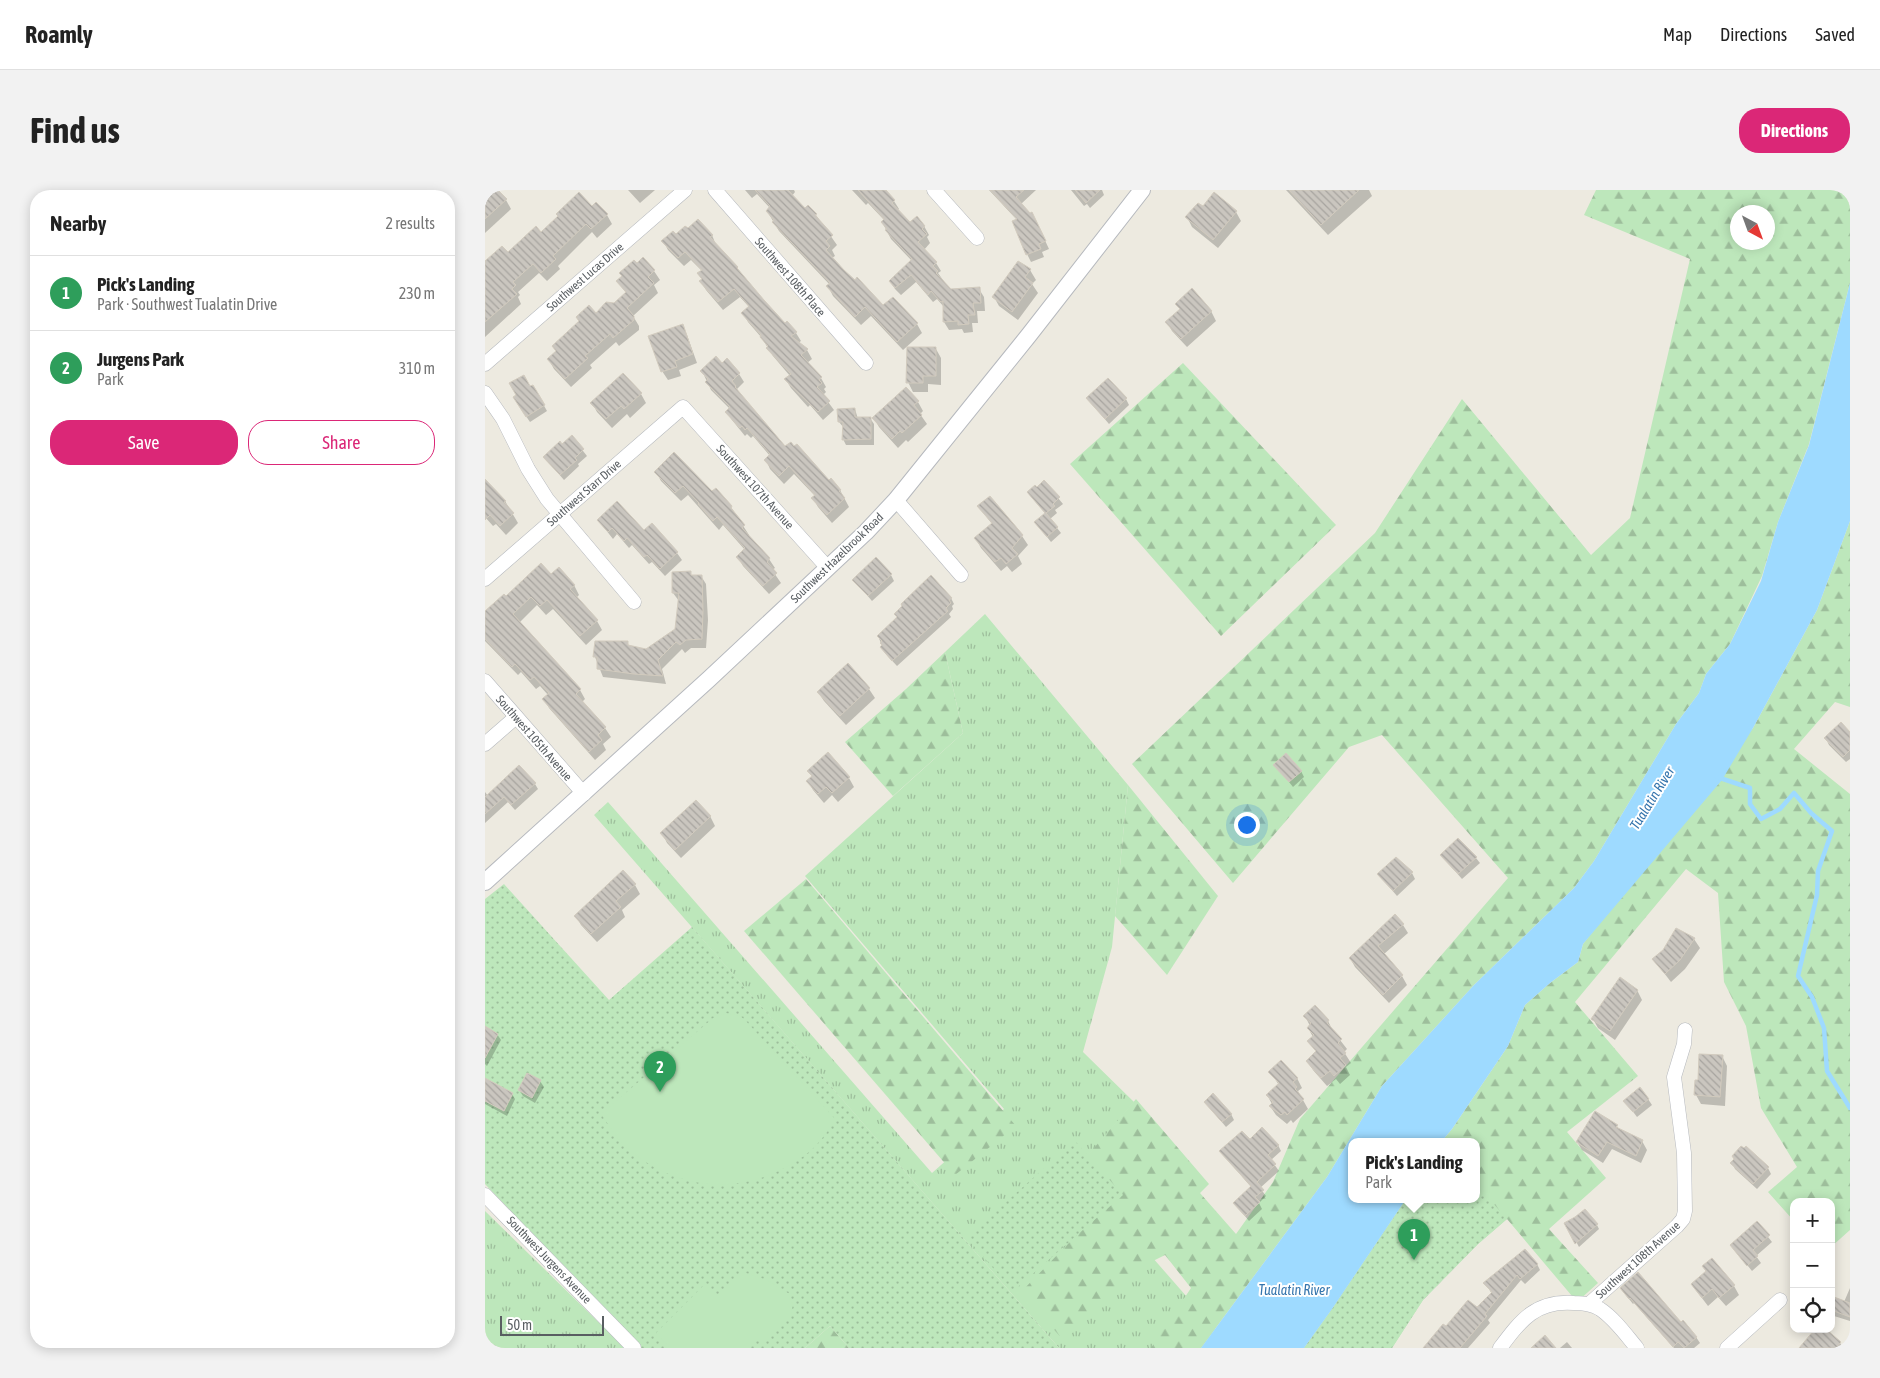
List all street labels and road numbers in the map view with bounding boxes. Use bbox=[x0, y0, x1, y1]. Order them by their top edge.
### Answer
street label: Southwest 108th Place bbox=[752, 235, 828, 319]
street label: Southwest Lucas Drive bbox=[544, 240, 626, 314]
street label: Southwest 107th Avenue bbox=[713, 442, 797, 532]
street label: Southwest Starr Drive bbox=[544, 457, 624, 529]
street label: Southwest Hazelbrook Road bbox=[788, 510, 886, 606]
street label: Southwest 105th Avenue bbox=[493, 692, 575, 784]
street label: Southwest Jurgens Avenue bbox=[504, 1214, 594, 1306]
street label: Southwest 108th Avenue bbox=[1593, 1218, 1683, 1302]

